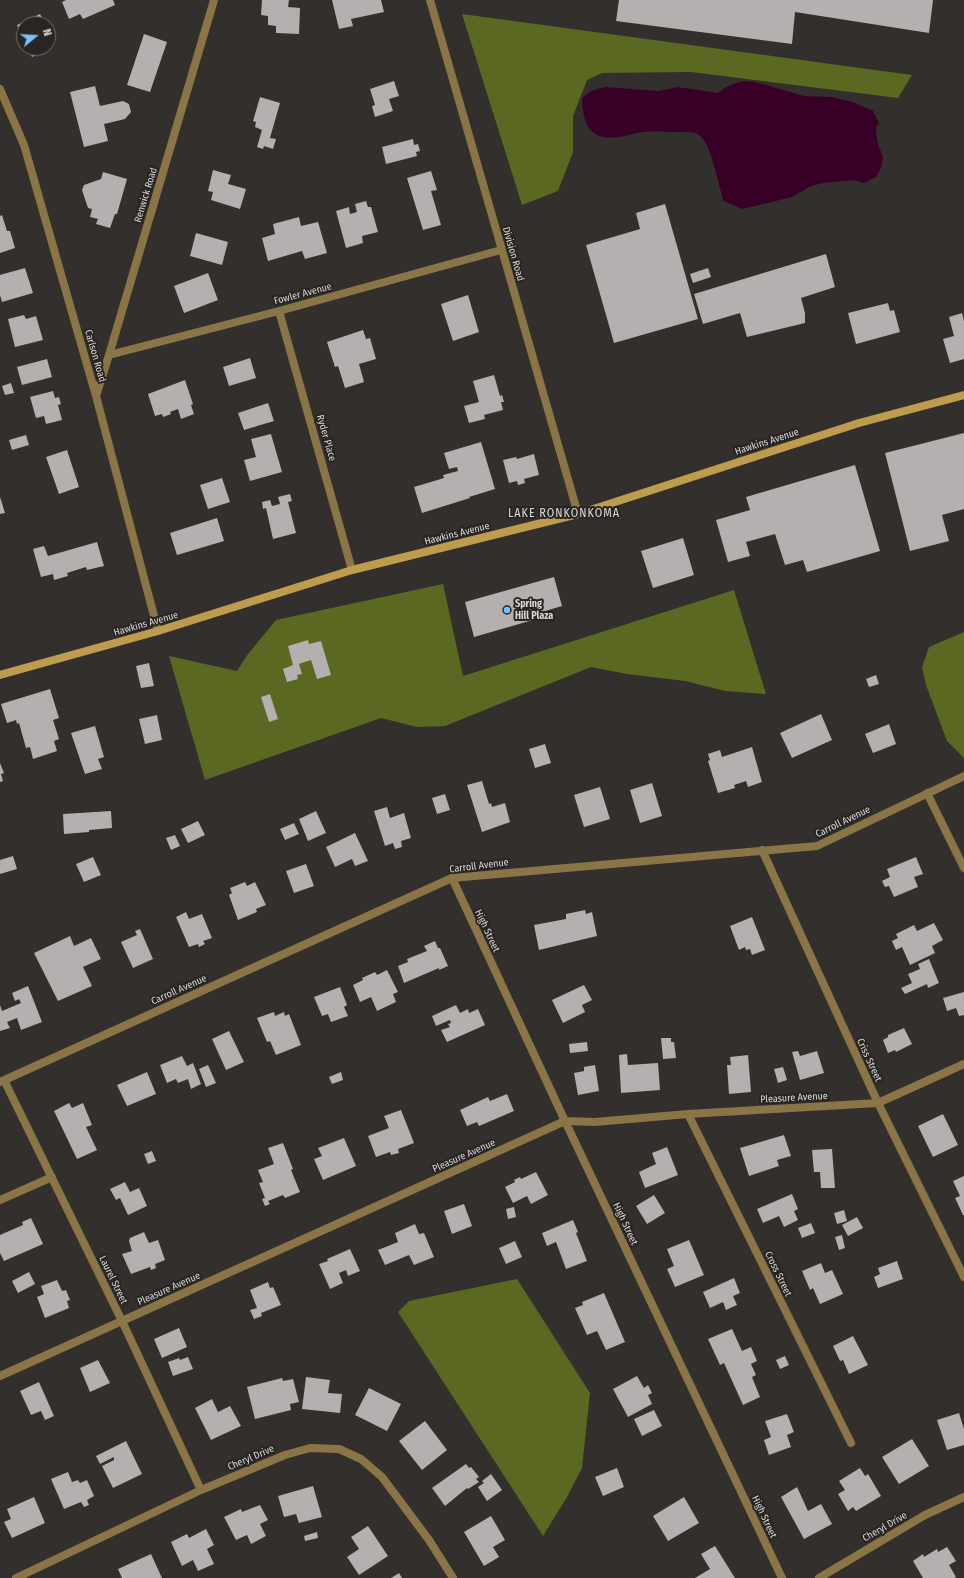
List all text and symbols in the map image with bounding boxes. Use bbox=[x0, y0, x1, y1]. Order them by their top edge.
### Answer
north arrow bbox=[16, 16, 56, 56]
text: N bbox=[40, 27, 54, 38]
street label: Renwick Road bbox=[132, 166, 160, 224]
street label: Division Road bbox=[500, 226, 526, 282]
street label: Fowler Avenue bbox=[273, 281, 333, 307]
street label: Carlson Road bbox=[82, 328, 108, 384]
street label: Ryder Place bbox=[314, 413, 338, 463]
street label: Hawkins Avenue bbox=[733, 426, 801, 458]
district label: LAKE RONKONKOMA bbox=[508, 507, 620, 521]
street label: Hawkins Avenue bbox=[423, 520, 491, 548]
place label: Spring Hill Plaza bbox=[515, 598, 553, 622]
marker: Spring Hill Plaza bbox=[502, 605, 512, 615]
street label: Hawkins Avenue bbox=[112, 609, 180, 639]
street label: Carroll Avenue bbox=[814, 804, 872, 840]
street label: Carroll Avenue bbox=[449, 856, 509, 876]
street label: High Street bbox=[472, 908, 502, 954]
street label: Carroll Avenue bbox=[149, 972, 209, 1008]
street label: Criss Street bbox=[854, 1036, 884, 1084]
street label: Pleasure Avenue bbox=[760, 1090, 828, 1106]
street label: Pleasure Avenue bbox=[431, 1137, 497, 1175]
street label: High Street bbox=[610, 1201, 640, 1247]
street label: Cross Street bbox=[762, 1249, 794, 1299]
street label: Laurel Street bbox=[96, 1254, 130, 1306]
street label: Pleasure Avenue bbox=[136, 1270, 202, 1308]
street label: Cheryl Drive bbox=[226, 1443, 276, 1473]
street label: High Street bbox=[749, 1494, 779, 1540]
street label: Cheryl Drive bbox=[861, 1509, 909, 1545]

